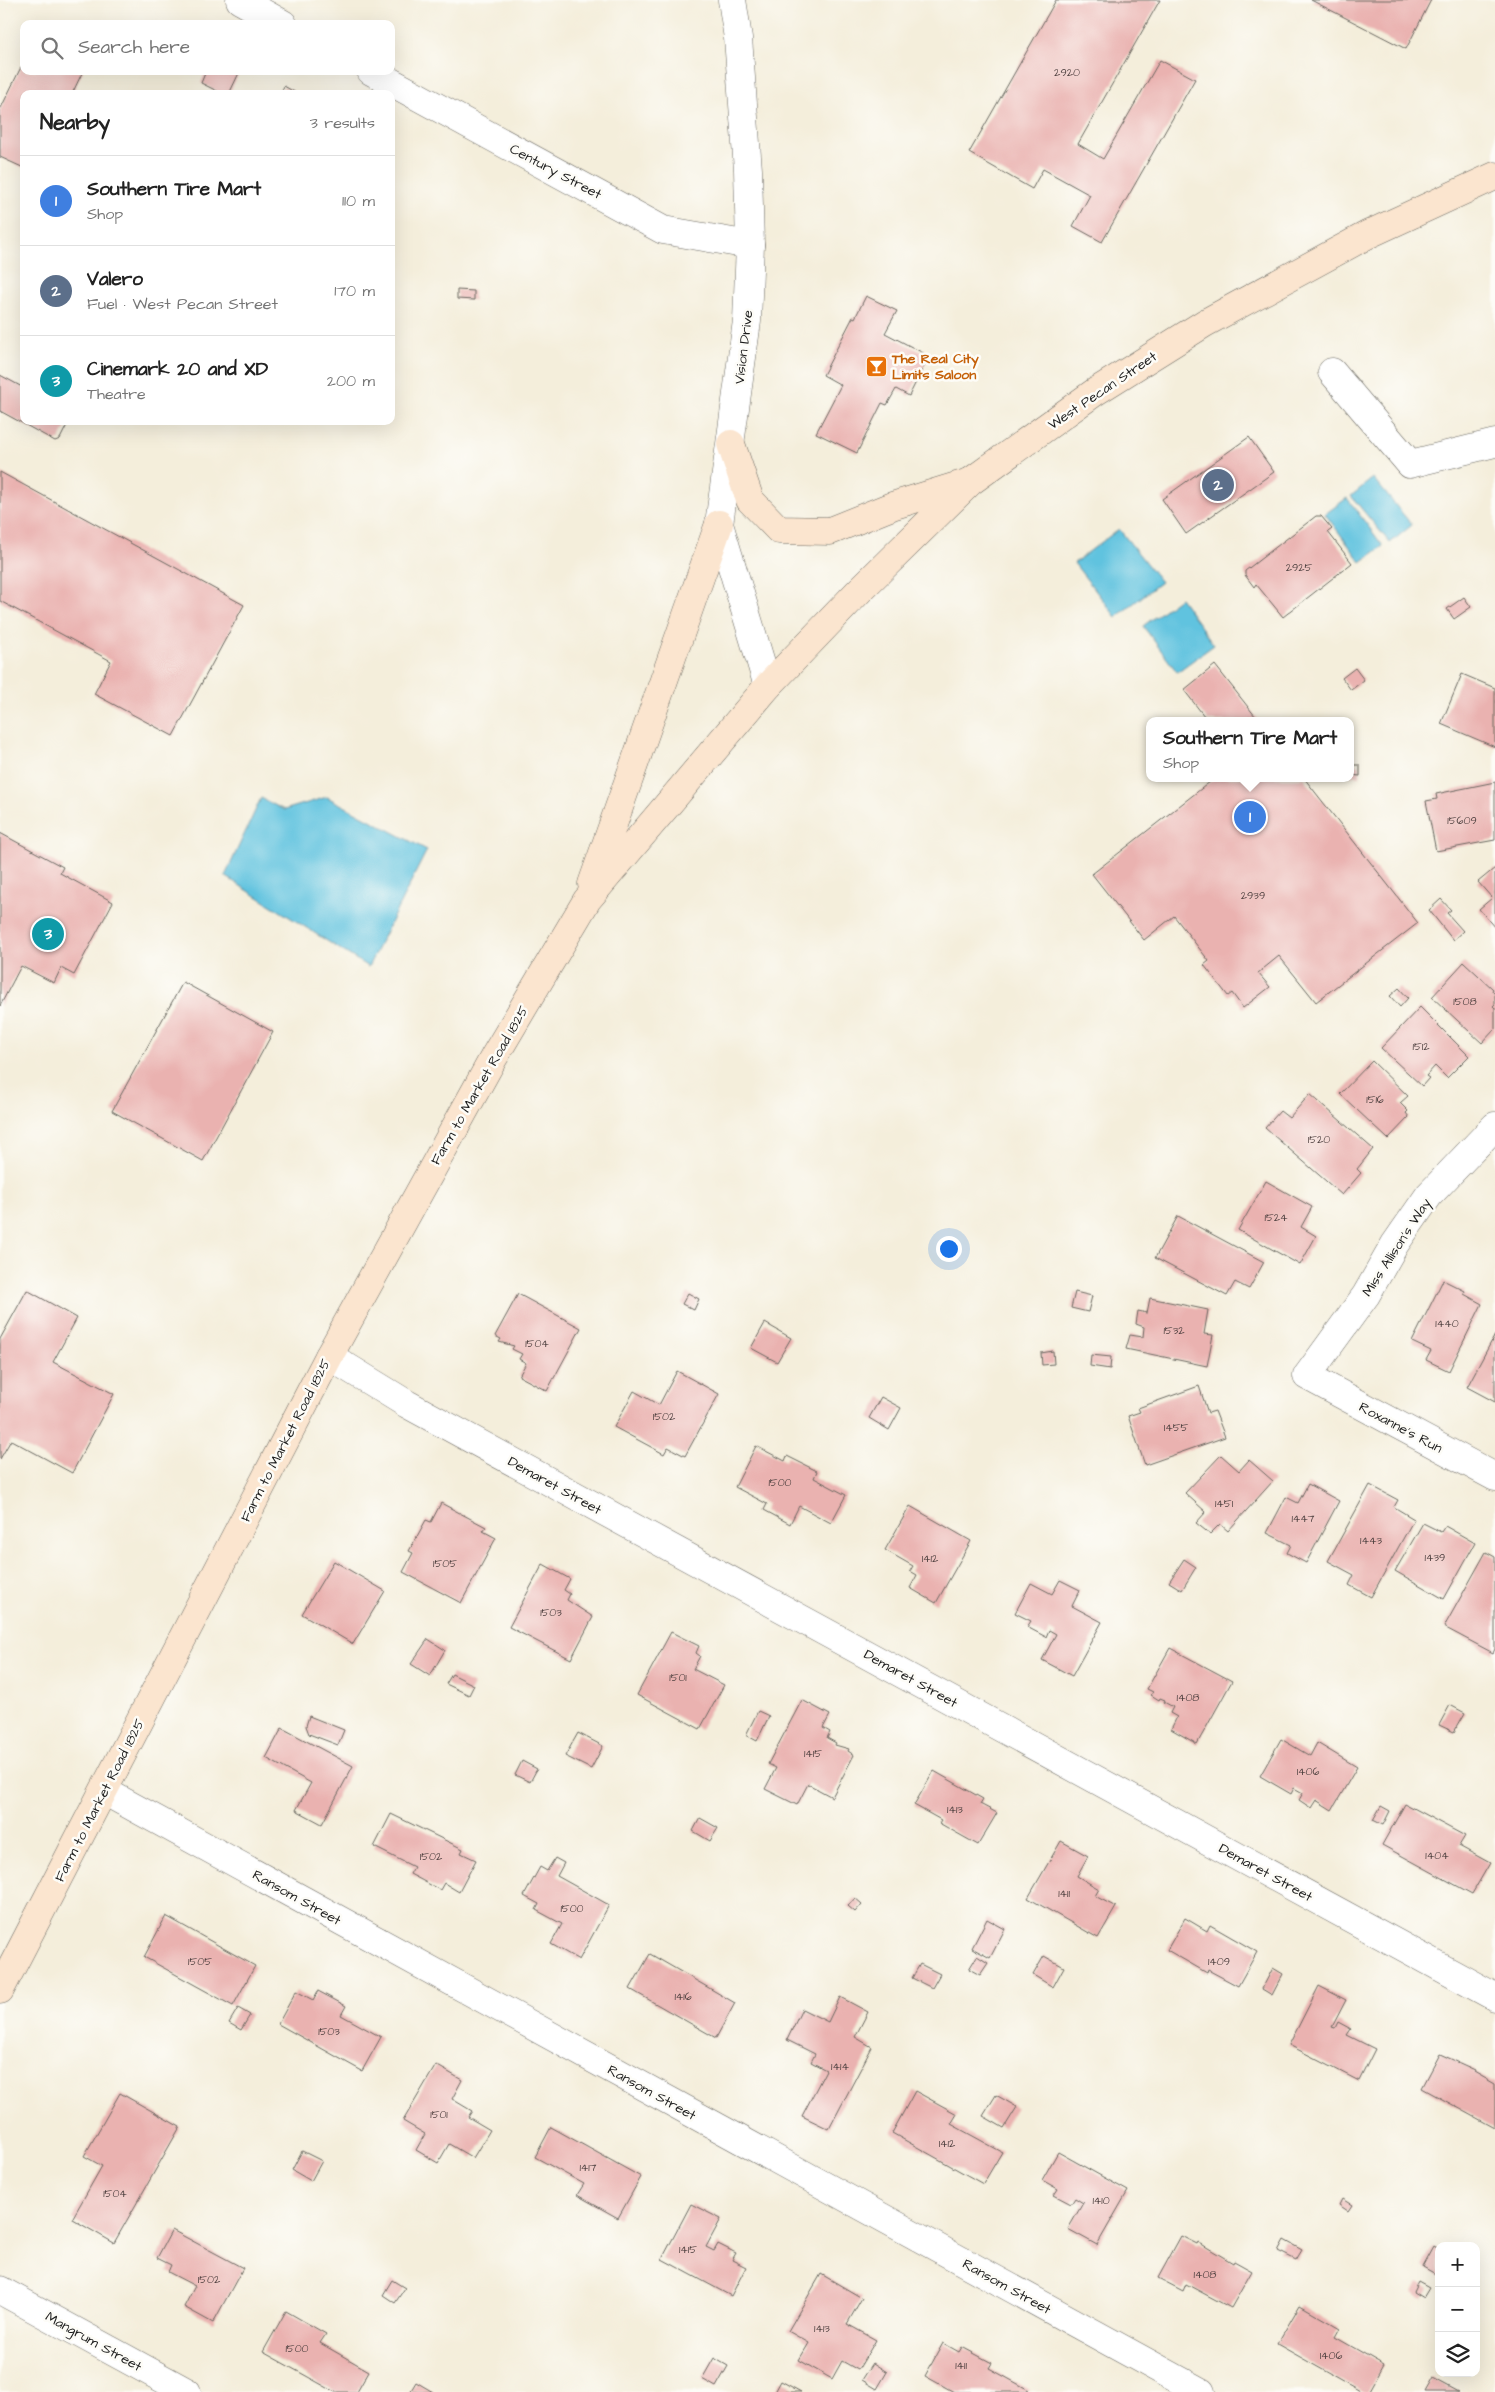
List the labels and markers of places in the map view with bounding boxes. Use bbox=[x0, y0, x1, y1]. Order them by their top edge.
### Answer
place label: The Real City Limits Saloon bbox=[891, 349, 979, 385]
bar icon: The Real City Limits Saloon bbox=[864, 354, 888, 378]
pin: 2 bbox=[1202, 466, 1234, 504]
pin: 1 bbox=[1234, 798, 1266, 836]
pin: 3 bbox=[32, 915, 64, 953]

